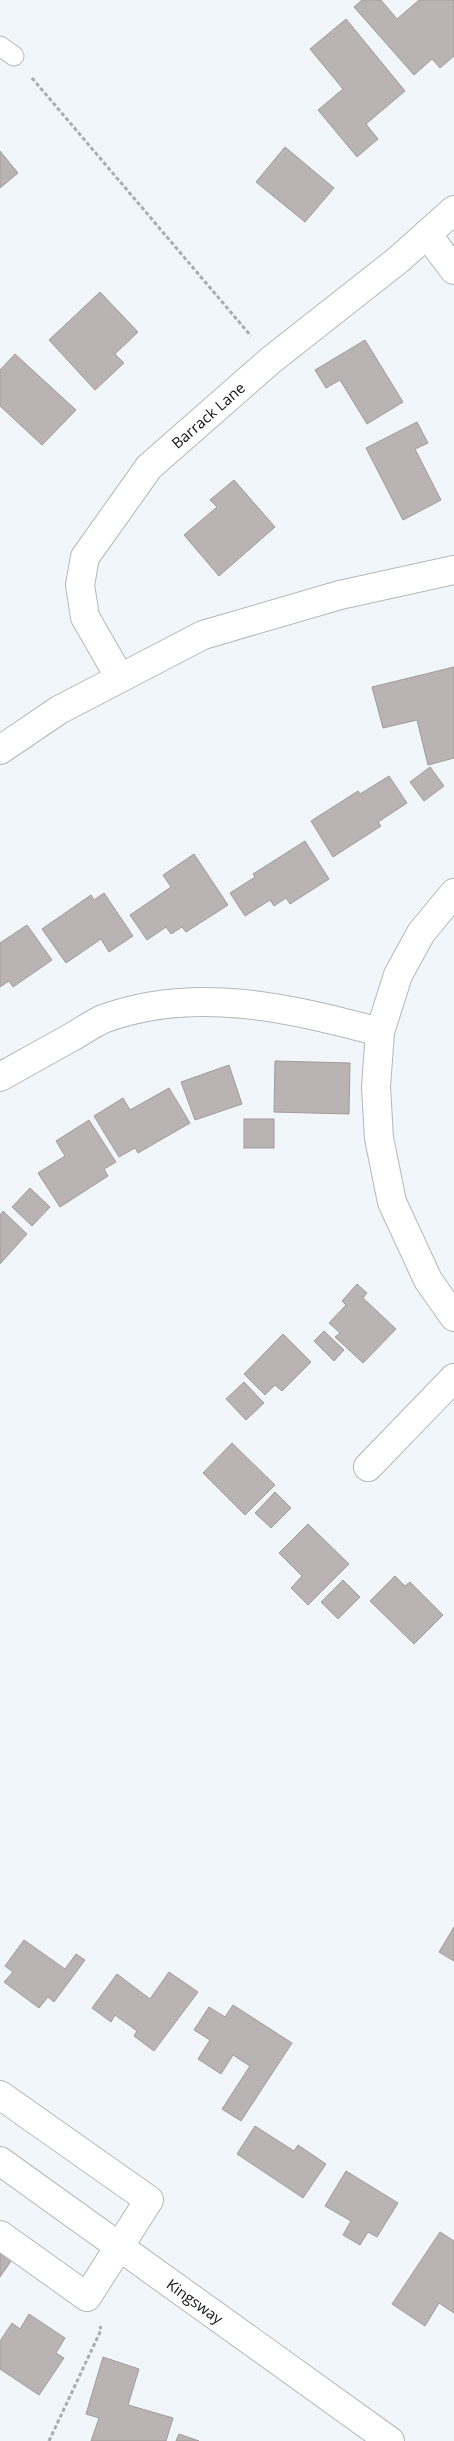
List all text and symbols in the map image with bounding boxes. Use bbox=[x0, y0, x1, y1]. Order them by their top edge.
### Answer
street label: Barrack Lane bbox=[167, 377, 249, 453]
street label: Kingsway bbox=[163, 2274, 228, 2328]

